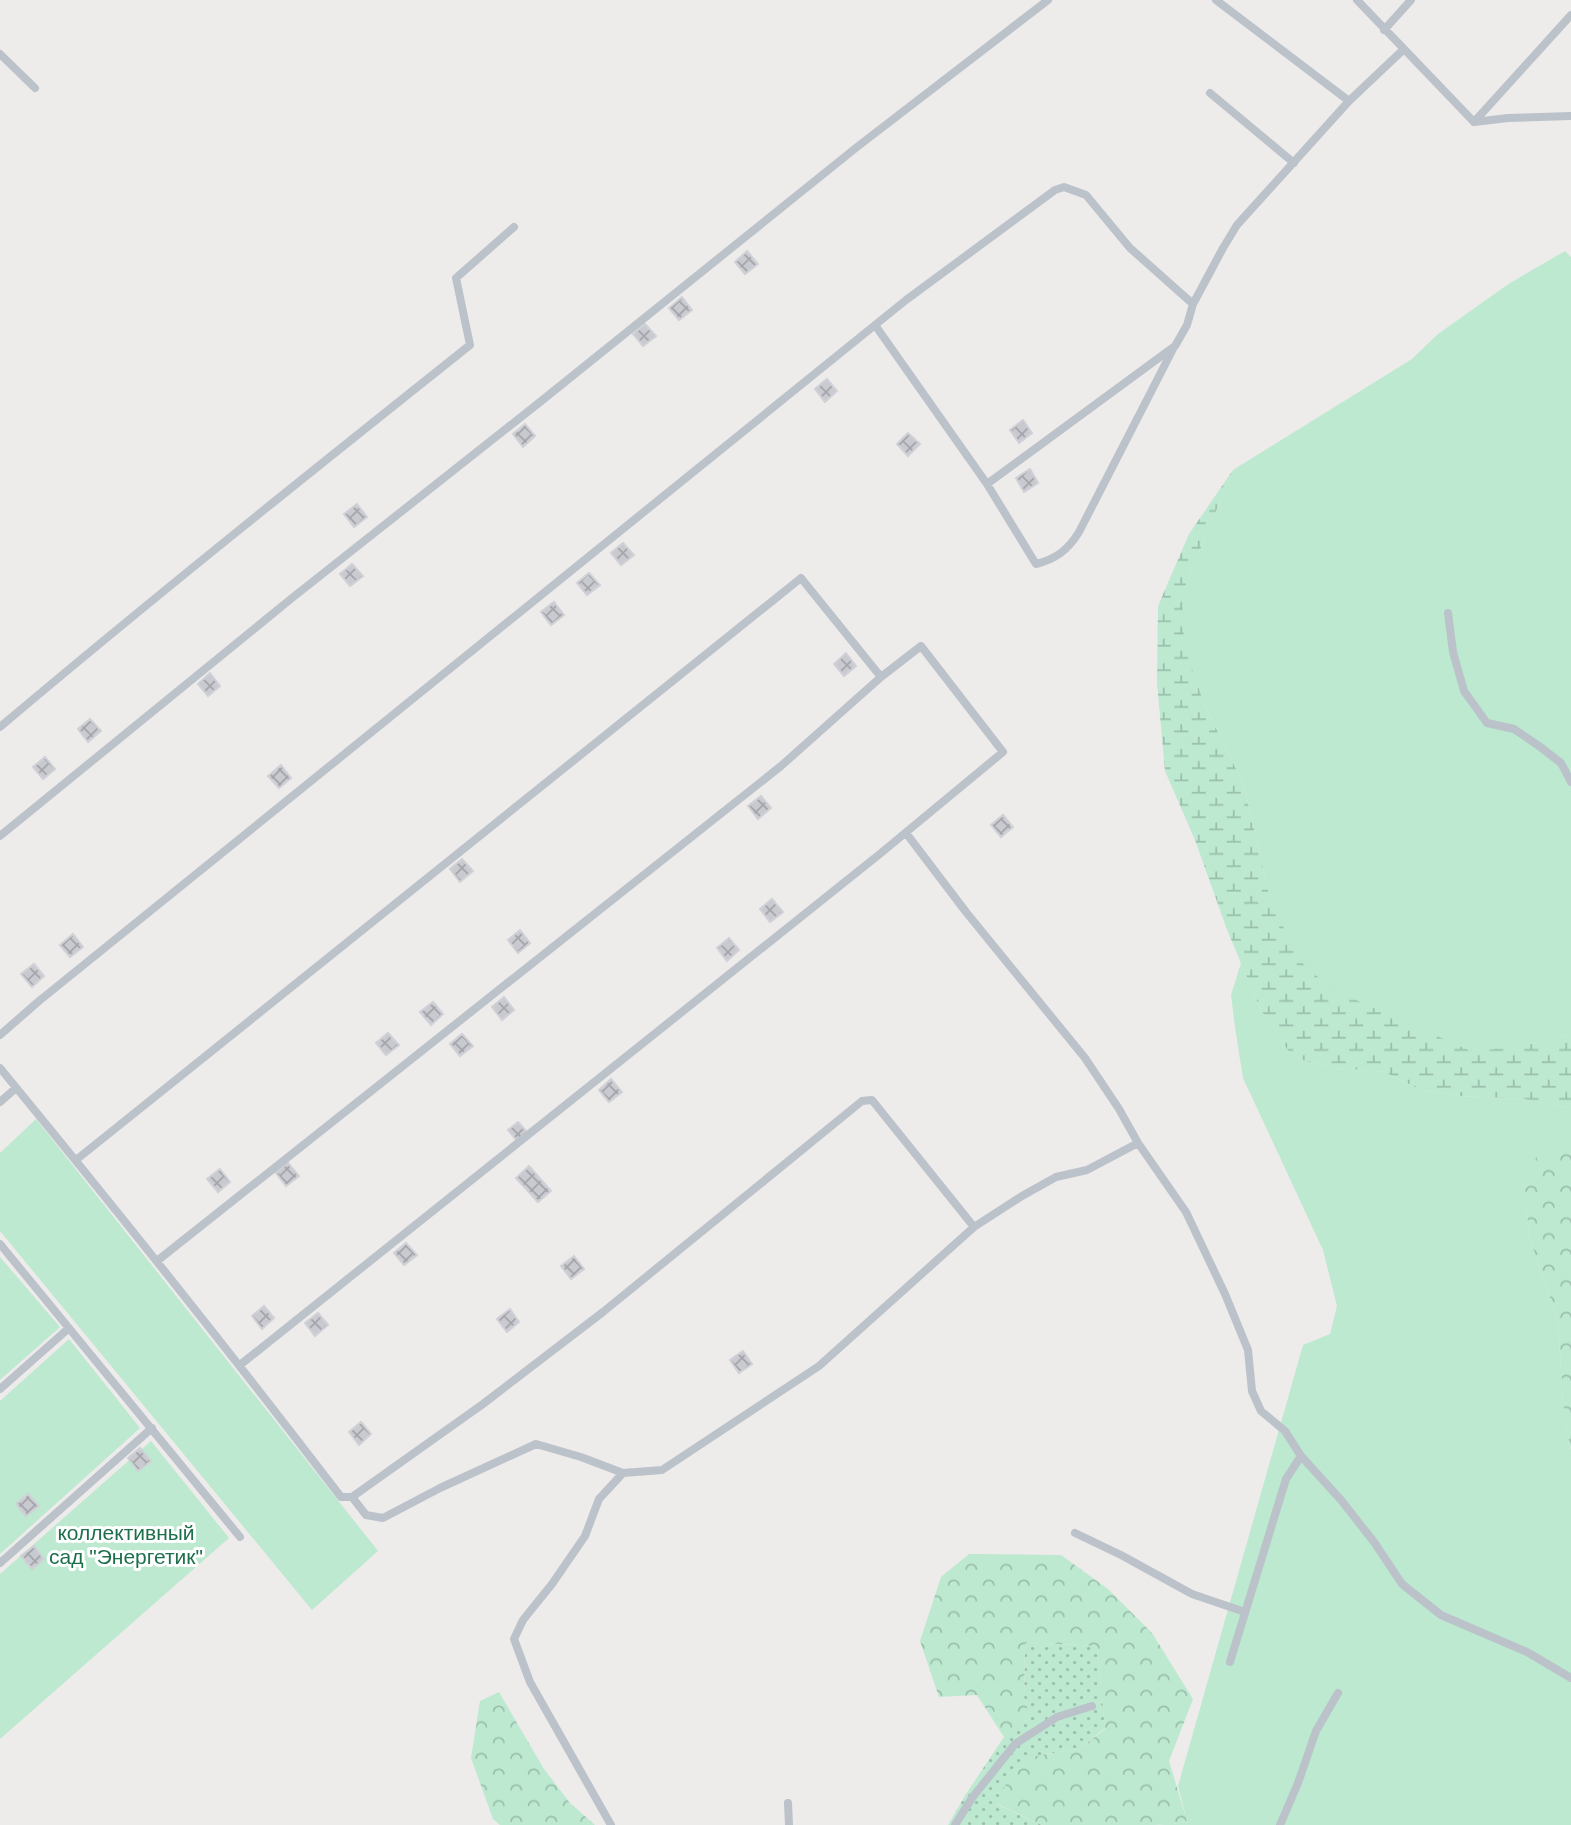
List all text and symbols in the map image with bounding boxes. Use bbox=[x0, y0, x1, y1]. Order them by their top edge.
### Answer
park label: коллективный сад "Энергетик" bbox=[49, 1521, 203, 1568]

